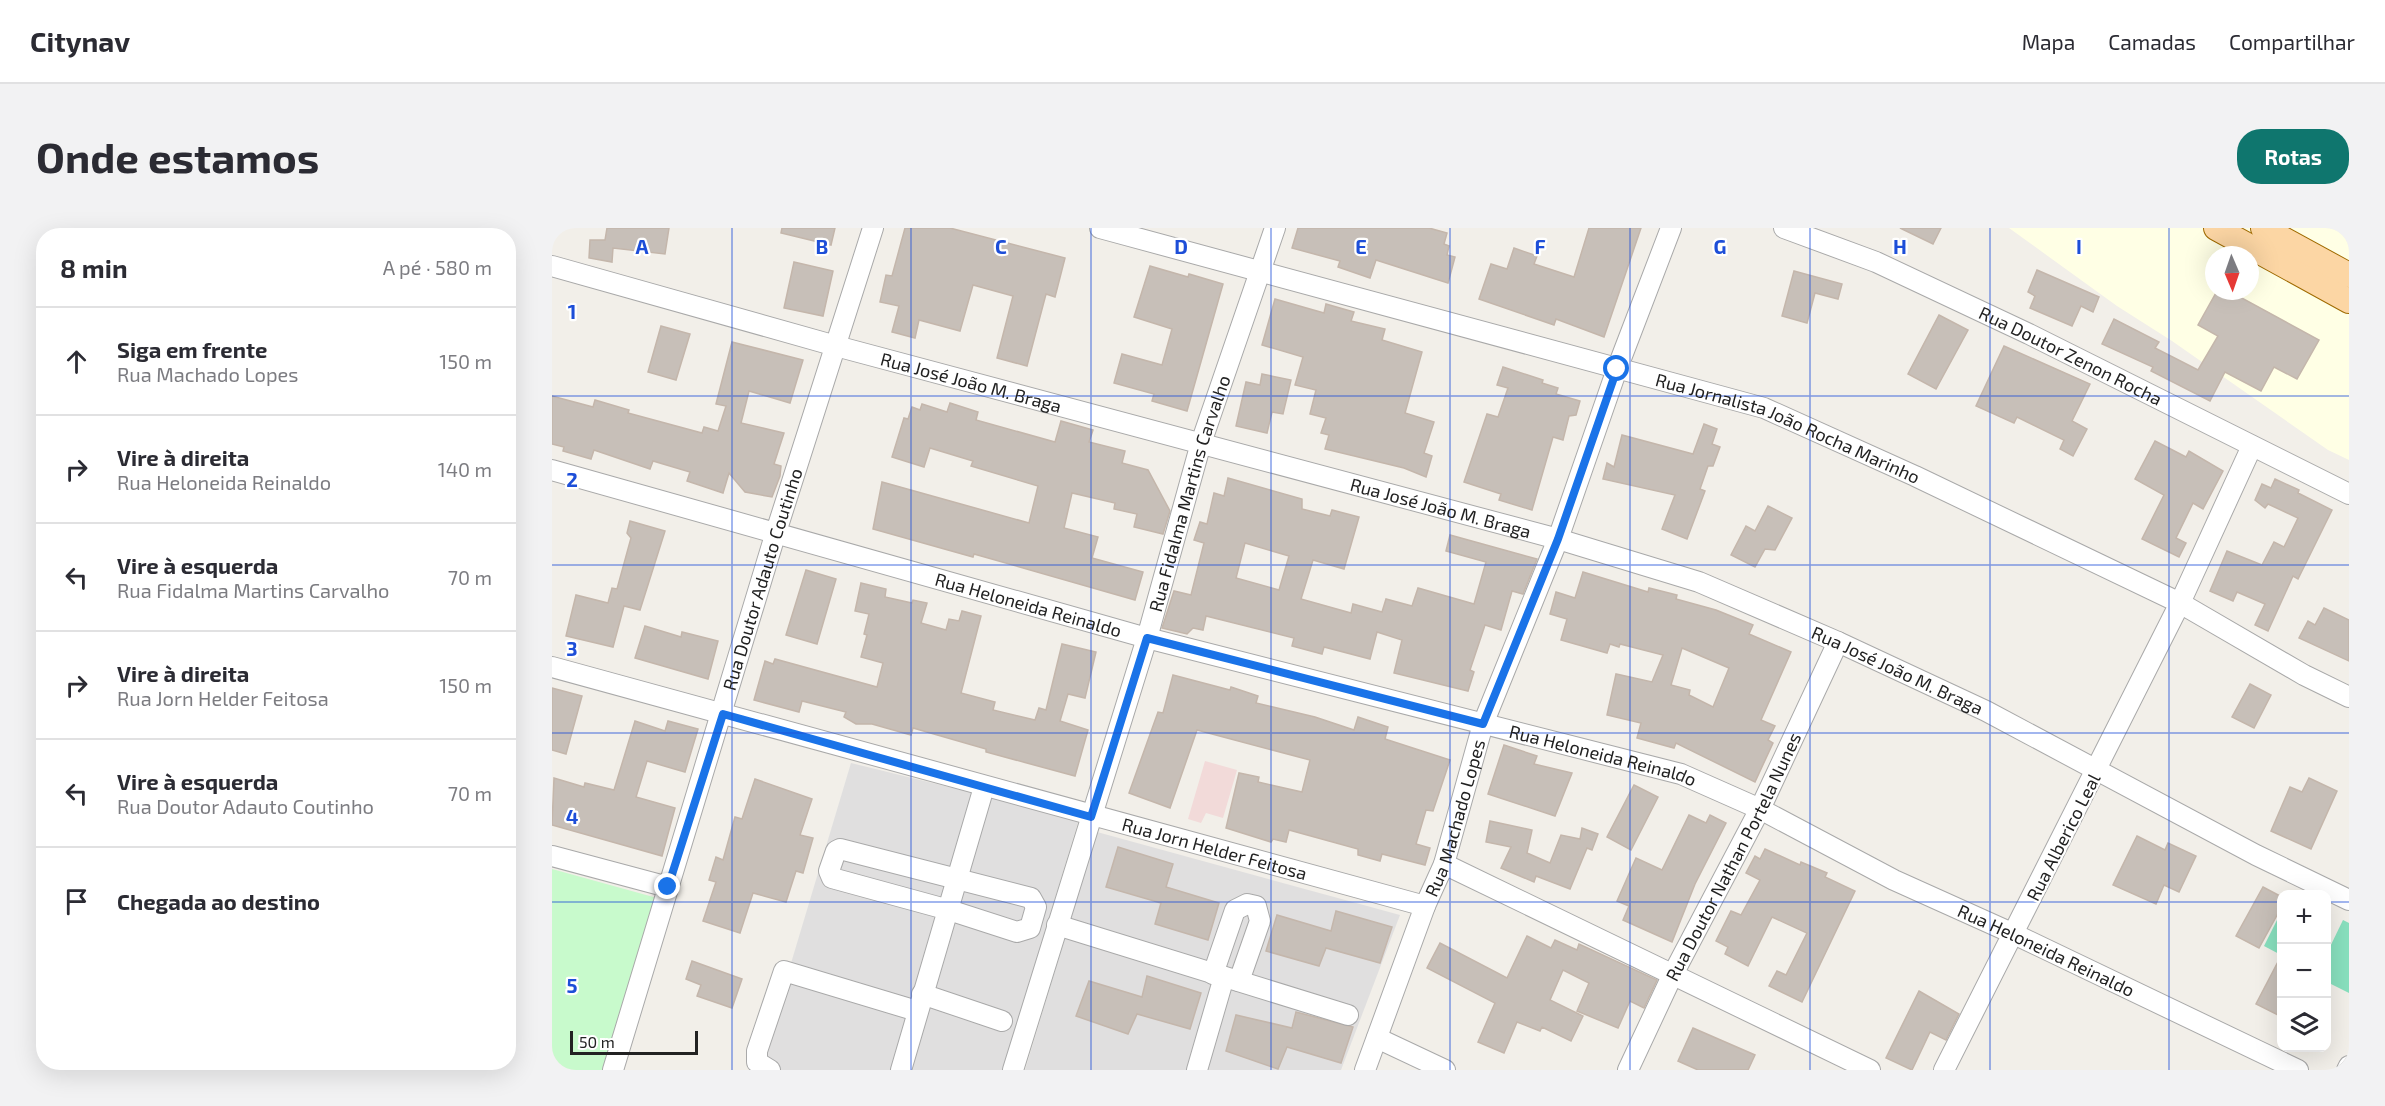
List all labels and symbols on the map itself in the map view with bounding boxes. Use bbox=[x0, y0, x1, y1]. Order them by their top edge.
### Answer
text: A bbox=[635, 234, 649, 258]
text: B bbox=[816, 234, 828, 258]
text: C bbox=[995, 234, 1007, 258]
text: D bbox=[1174, 234, 1188, 258]
text: E bbox=[1355, 234, 1367, 258]
text: F bbox=[1534, 234, 1546, 258]
text: G bbox=[1714, 234, 1726, 258]
text: H bbox=[1893, 234, 1907, 258]
text: I bbox=[2076, 234, 2082, 258]
north arrow bbox=[2205, 246, 2259, 300]
text: 1 bbox=[568, 299, 576, 323]
street label: Rua Doutor Zenon Rocha bbox=[1976, 301, 2166, 410]
street label: Rua José João M. Braga bbox=[878, 347, 1064, 417]
route start bbox=[1603, 355, 1629, 381]
street label: Rua Jornalista João Rocha Marinho bbox=[1653, 368, 1923, 488]
street label: Rua Fidalma Martins Carvalho bbox=[1144, 372, 1235, 614]
street label: Rua Doutor Adauto Coutinho bbox=[718, 465, 807, 693]
text: 2 bbox=[566, 467, 578, 491]
street label: Rua José João M. Braga bbox=[1348, 473, 1534, 542]
street label: Rua Heloneida Reinaldo bbox=[933, 568, 1124, 641]
street label: Rua José João M. Braga bbox=[1808, 621, 1987, 719]
text: 3 bbox=[566, 636, 578, 660]
street label: Rua Heloneida Reinaldo bbox=[1507, 720, 1700, 791]
street label: Rua Doutor Nathan Portela Nunes bbox=[1660, 729, 1805, 984]
street label: Rua Machado Lopes bbox=[1420, 737, 1489, 900]
street label: Rua Alberico Leal bbox=[2021, 769, 2105, 904]
text: 4 bbox=[566, 804, 579, 828]
street label: Rua Jorn Helder Feitosa bbox=[1120, 813, 1309, 884]
route end bbox=[654, 873, 680, 899]
street label: Rua Heloneida Reinaldo bbox=[1954, 899, 2138, 1001]
text: 5 bbox=[566, 973, 578, 997]
scale bar bbox=[570, 1028, 698, 1056]

